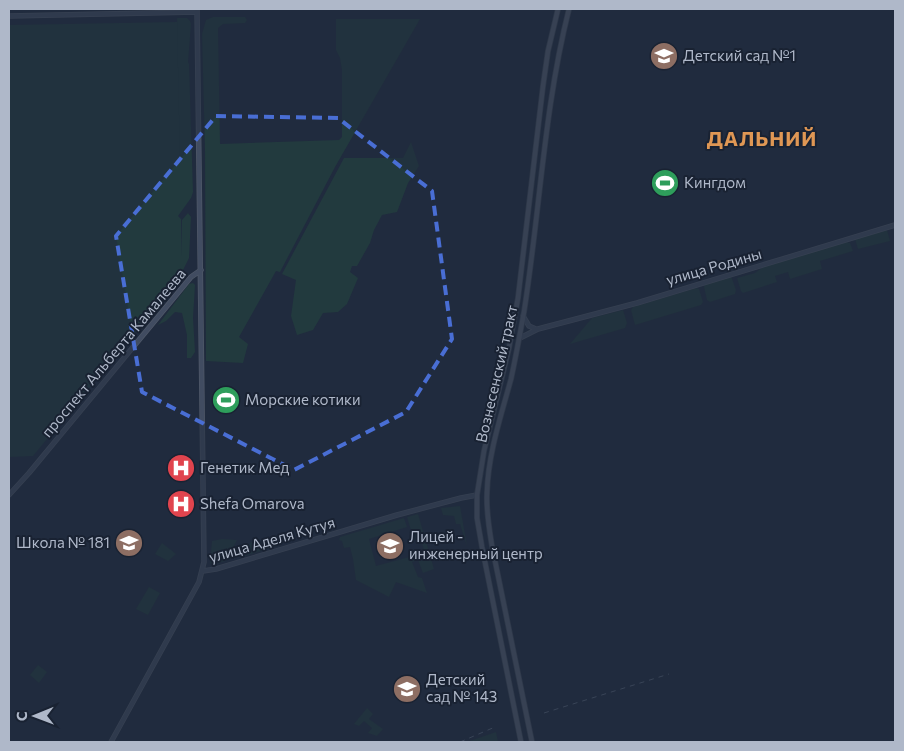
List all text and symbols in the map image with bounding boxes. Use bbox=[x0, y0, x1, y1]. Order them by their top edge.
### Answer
school or university icon: Детский сад №1 bbox=[649, 41, 679, 71]
place label: Детский сад №1 bbox=[683, 46, 796, 64]
district label: ДАЛЬНИЙ bbox=[707, 126, 817, 150]
sports icon: Кингдом bbox=[650, 168, 680, 198]
place label: Кингдом bbox=[684, 173, 746, 191]
street label: улица Родины bbox=[664, 244, 764, 288]
street label: проспект Альберта Камалеева bbox=[37, 264, 189, 440]
street label: Вознесенский тракт bbox=[471, 303, 521, 444]
sports icon: Морские котики bbox=[211, 385, 241, 415]
place label: Морские котики bbox=[245, 390, 361, 408]
hospital icon: Генетик Мед bbox=[166, 453, 196, 483]
place label: Генетик Мед bbox=[200, 458, 289, 476]
hospital icon: Shefa Omarova bbox=[166, 489, 196, 519]
place label: Shefa Omarova bbox=[200, 494, 305, 512]
street label: улица Аделя Кутуя bbox=[207, 512, 337, 566]
place label: Лицей - инженерный центр bbox=[409, 527, 543, 562]
school or university icon: Школа № 181 bbox=[114, 528, 144, 558]
school or university icon: Лицей - инженерный центр bbox=[375, 531, 405, 561]
place label: Школа № 181 bbox=[16, 533, 110, 551]
place label: Детский сад № 143 bbox=[426, 670, 497, 705]
school or university icon: Детский сад № 143 bbox=[392, 674, 422, 704]
north arrow bbox=[10, 691, 60, 741]
text: С bbox=[13, 711, 30, 721]

